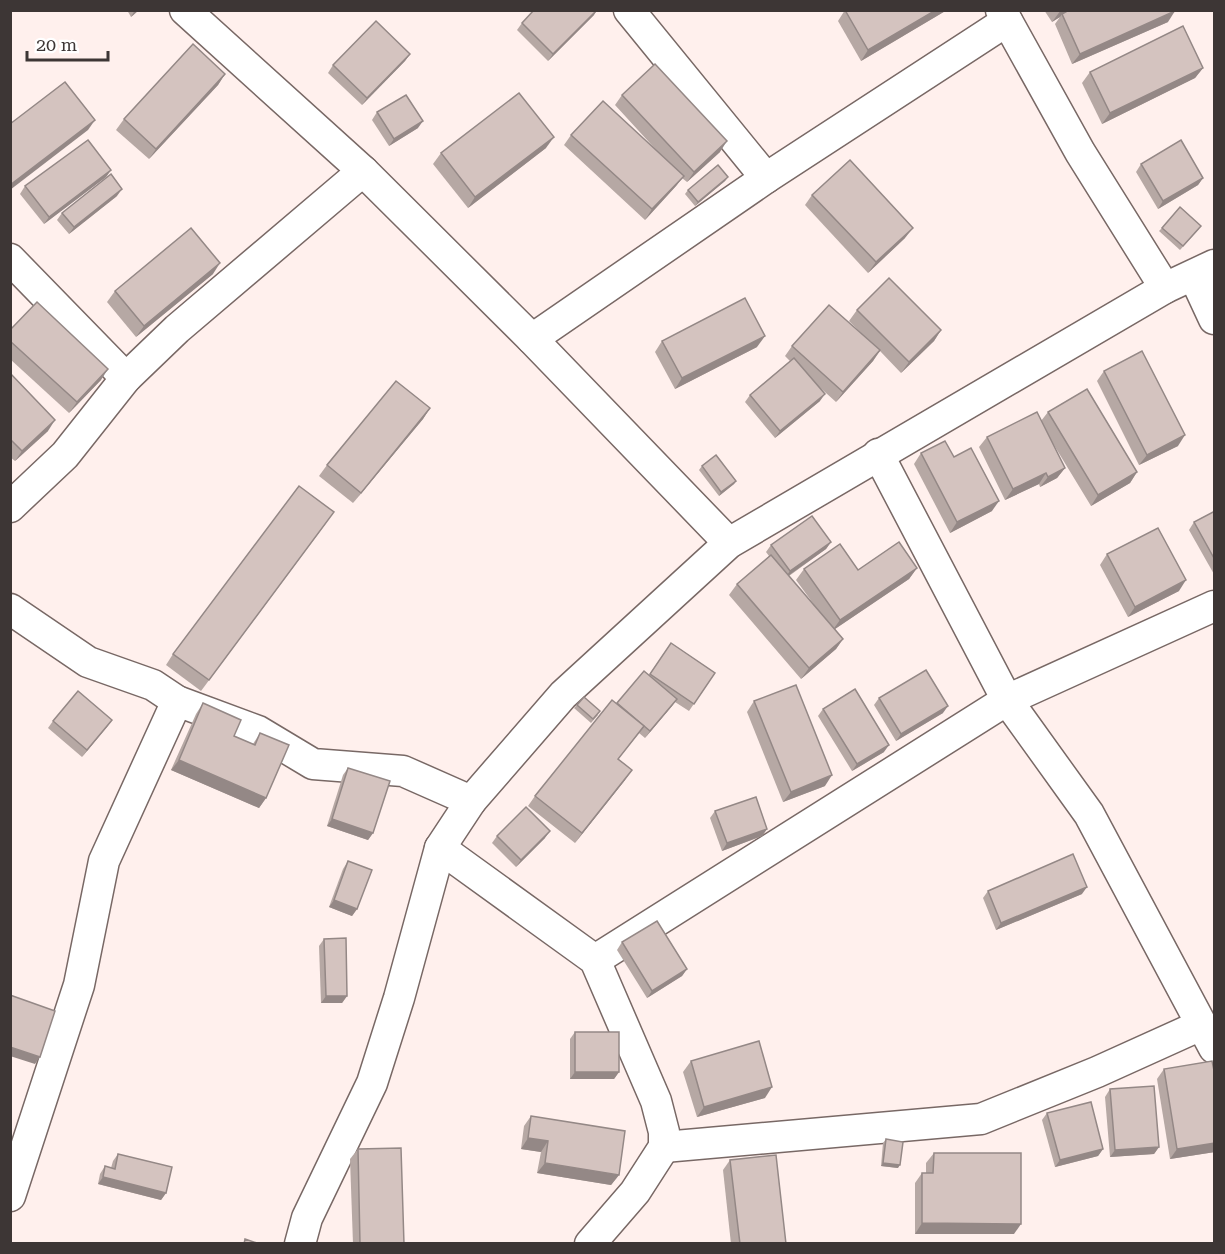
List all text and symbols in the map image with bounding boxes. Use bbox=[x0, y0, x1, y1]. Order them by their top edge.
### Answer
scale bar bbox=[27, 24, 108, 62]
text: 20 m bbox=[36, 34, 77, 55]

